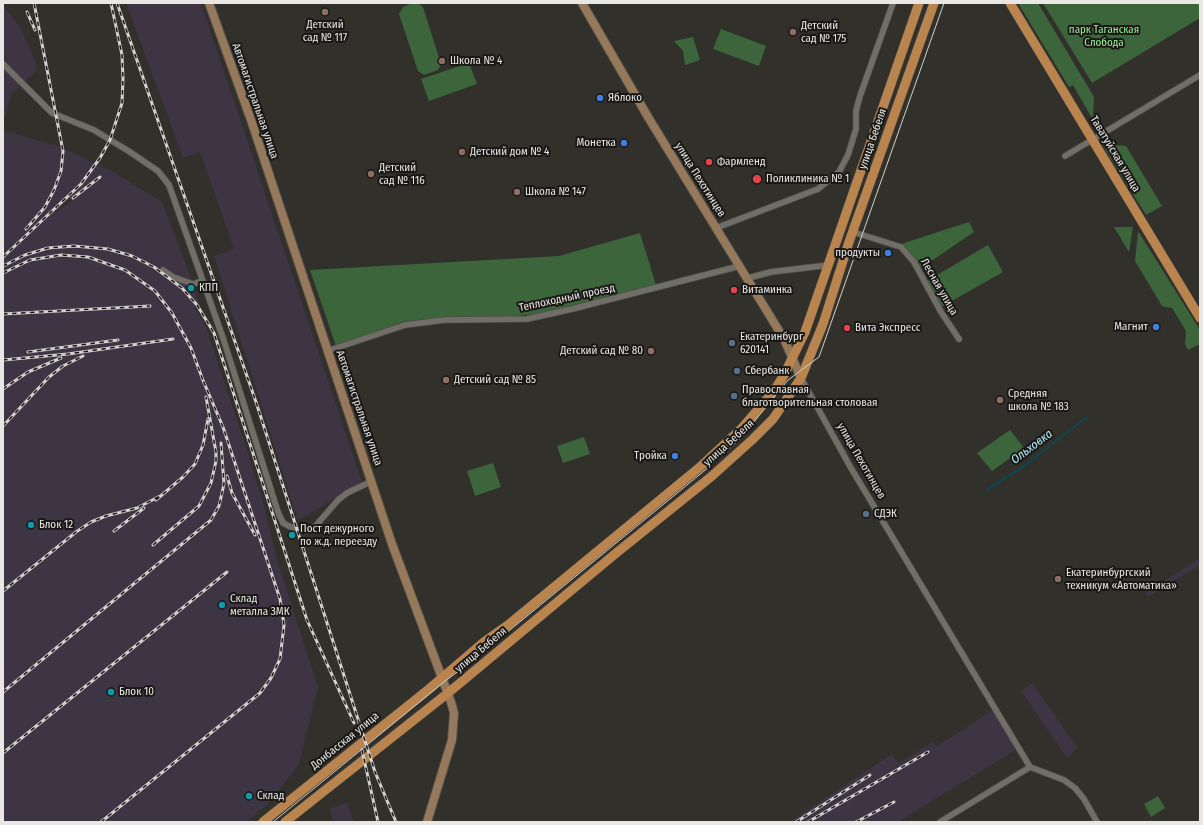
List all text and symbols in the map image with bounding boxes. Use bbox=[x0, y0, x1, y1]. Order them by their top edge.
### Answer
marker: Детский сад № 117 bbox=[320, 7, 330, 17]
place label: Детский сад № 117 bbox=[303, 18, 347, 44]
place label: Детский сад № 175 bbox=[801, 19, 846, 45]
park label: парк Таганская Слобода bbox=[1069, 23, 1139, 49]
marker: Детский сад № 175 bbox=[788, 27, 798, 37]
street label: Автомагистральная улица bbox=[229, 42, 281, 160]
place label: Школа № 4 bbox=[450, 54, 502, 68]
marker: Школа № 4 bbox=[437, 56, 447, 66]
place label: Яблоко bbox=[608, 91, 642, 105]
marker: Яблоко bbox=[595, 93, 605, 103]
street label: улица Бебеля bbox=[856, 107, 890, 171]
street label: Таватуйская улица bbox=[1087, 114, 1143, 194]
place label: Монетка bbox=[576, 136, 616, 150]
marker: Монетка bbox=[619, 138, 629, 148]
street label: улица Пехотинцев bbox=[672, 140, 728, 220]
place label: Детский дом № 4 bbox=[470, 145, 549, 159]
marker: Детский дом № 4 bbox=[457, 147, 467, 157]
place label: Фармленд bbox=[717, 155, 765, 169]
marker: Фармленд bbox=[704, 157, 714, 167]
place label: Детский сад № 116 bbox=[379, 161, 425, 187]
marker: Детский сад № 116 bbox=[366, 169, 376, 179]
place label: Поликлиника № 1 bbox=[766, 172, 849, 186]
marker: Поликлиника № 1 bbox=[751, 173, 763, 185]
place label: Школа № 147 bbox=[525, 185, 586, 199]
marker: Школа № 147 bbox=[512, 187, 522, 197]
place label: продукты bbox=[835, 246, 880, 260]
marker: продукты bbox=[883, 248, 893, 258]
street label: Лесная улица bbox=[917, 256, 961, 318]
place label: КПП bbox=[199, 281, 218, 295]
street label: Теплоходный проезд bbox=[518, 281, 616, 315]
marker: КПП bbox=[186, 283, 196, 293]
place label: Витаминка bbox=[742, 283, 792, 297]
marker: Витаминка bbox=[729, 285, 739, 295]
place label: Магнит bbox=[1114, 320, 1148, 334]
place label: Вита Экспресс bbox=[855, 321, 920, 335]
marker: Магнит bbox=[1151, 322, 1161, 332]
marker: Вита Экспресс bbox=[842, 323, 852, 333]
place label: Екатеринбург 620141 bbox=[740, 330, 803, 356]
marker: Екатеринбург 620141 bbox=[727, 338, 737, 348]
place label: Детский сад № 80 bbox=[560, 344, 643, 358]
marker: Детский сад № 80 bbox=[646, 346, 656, 356]
street label: Автомагистральная улица bbox=[333, 349, 385, 467]
place label: Сбербанк bbox=[745, 364, 789, 378]
marker: Сбербанк bbox=[732, 366, 742, 376]
place label: Детский сад № 85 bbox=[454, 373, 536, 387]
marker: Детский сад № 85 bbox=[441, 375, 451, 385]
place label: Православная благотворительная столовая bbox=[742, 383, 877, 409]
place label: Средняя школа № 183 bbox=[1008, 387, 1069, 413]
marker: Православная благотворительная столовая bbox=[729, 391, 739, 401]
marker: Средняя школа № 183 bbox=[995, 395, 1005, 405]
street label: улица Бебеля bbox=[701, 417, 757, 469]
street label: улица Пехотинцев bbox=[834, 421, 888, 501]
water label: Ольховка bbox=[1008, 427, 1056, 467]
place label: Тройка bbox=[634, 449, 667, 463]
marker: Тройка bbox=[670, 451, 680, 461]
place label: СДЭК bbox=[874, 507, 897, 521]
marker: СДЭК bbox=[861, 509, 871, 519]
place label: Блок 12 bbox=[39, 518, 73, 532]
marker: Блок 12 bbox=[26, 520, 36, 530]
place label: Пост дежурного по ж.д. переезду bbox=[300, 522, 377, 548]
marker: Пост дежурного по ж.д. переезду bbox=[287, 530, 297, 540]
place label: Екатеринбургский техникум «Автоматика» bbox=[1066, 566, 1177, 592]
marker: Екатеринбургский техникум «Автоматика» bbox=[1053, 574, 1063, 584]
place label: Склад металла ЗМК bbox=[230, 592, 290, 618]
marker: Склад металла ЗМК bbox=[217, 600, 227, 610]
street label: улица Бебеля bbox=[452, 625, 510, 675]
place label: Блок 10 bbox=[119, 685, 154, 699]
marker: Блок 10 bbox=[106, 687, 116, 697]
street label: Донбасская улица bbox=[308, 709, 382, 773]
place label: Склад bbox=[257, 789, 284, 803]
marker: Склад bbox=[244, 791, 254, 801]

